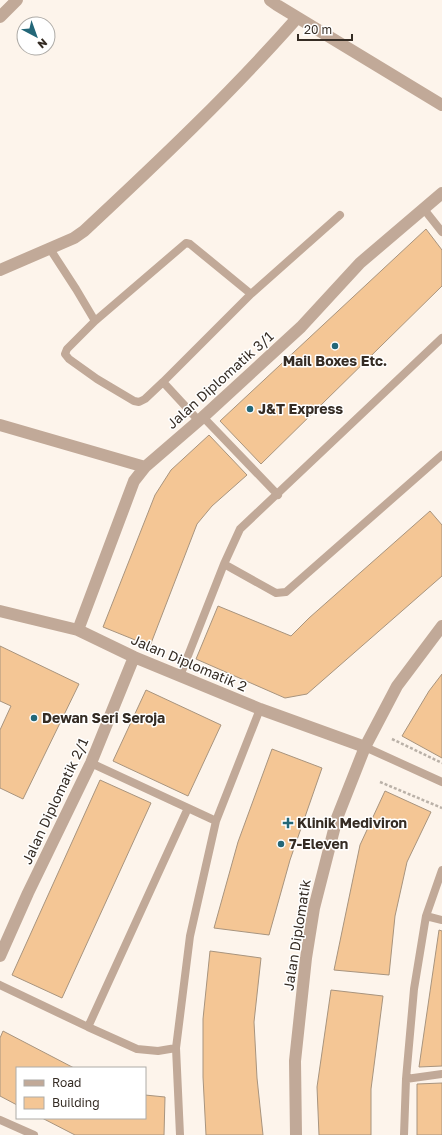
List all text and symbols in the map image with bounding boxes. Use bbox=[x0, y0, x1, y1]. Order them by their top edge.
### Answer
north arrow bbox=[16, 16, 56, 56]
scale bar bbox=[298, 16, 352, 42]
text: 20 m bbox=[304, 22, 332, 37]
text: N bbox=[35, 36, 50, 52]
street label: Jalan Diplomatik 3/1 bbox=[163, 327, 277, 432]
marker: Mail Boxes Etc. bbox=[330, 341, 340, 351]
place label: Mail Boxes Etc. bbox=[283, 352, 387, 369]
place label: J&T Express bbox=[258, 400, 343, 417]
marker: J&T Express bbox=[245, 404, 255, 414]
street label: Jalan Diplomatik 2 bbox=[129, 630, 250, 695]
place label: Dewan Seri Seroja bbox=[42, 709, 165, 726]
marker: Dewan Seri Seroja bbox=[29, 713, 39, 723]
street label: Jalan Diplomatik 2/1 bbox=[18, 735, 91, 867]
place label: Klinik Mediviron bbox=[297, 814, 407, 831]
marker: Klinik Mediviron bbox=[282, 817, 294, 829]
place label: 7-Eleven bbox=[289, 835, 348, 852]
marker: 7-Eleven bbox=[276, 839, 286, 849]
street label: Jalan Diplomatik bbox=[279, 878, 314, 992]
legend bbox=[16, 1067, 146, 1119]
text: Road bbox=[52, 1075, 81, 1090]
text: Building bbox=[52, 1095, 100, 1110]

